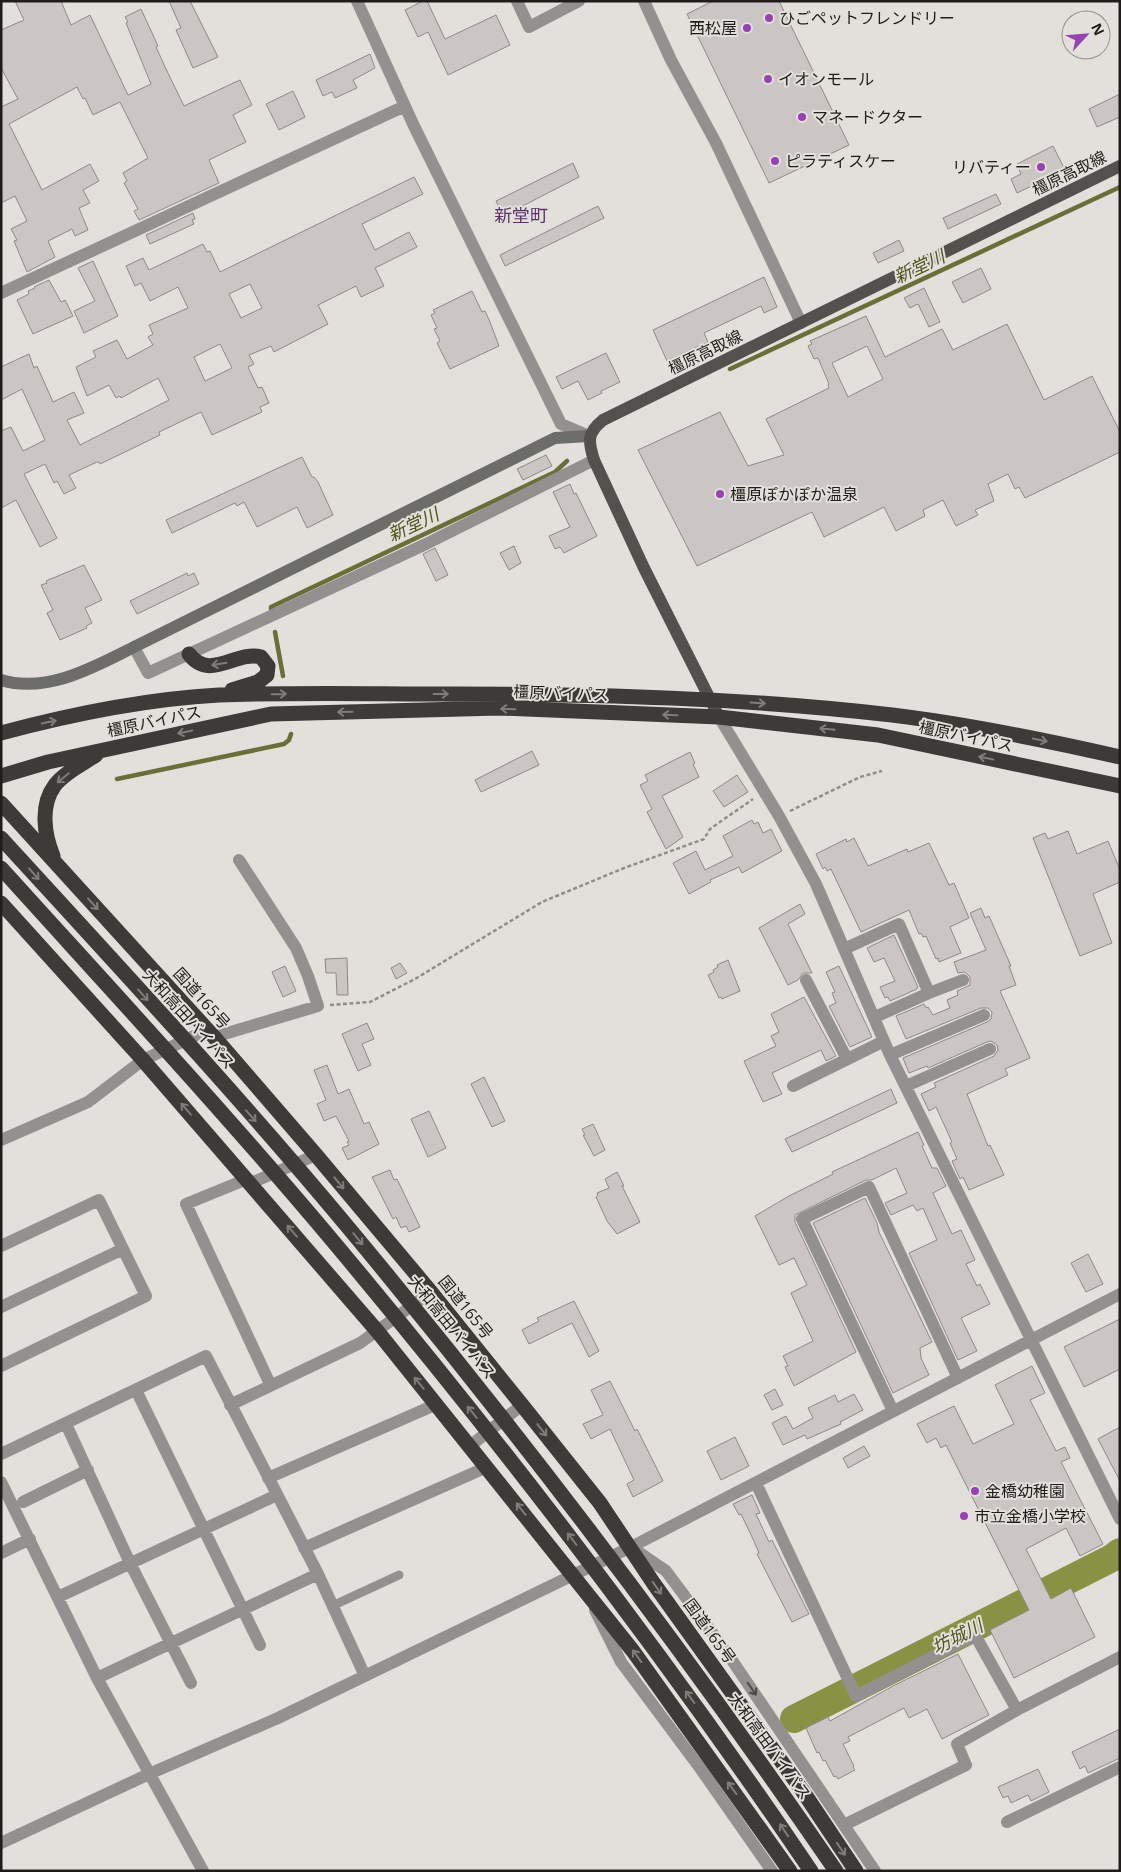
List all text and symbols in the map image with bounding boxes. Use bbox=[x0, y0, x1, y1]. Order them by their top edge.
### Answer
place label: ひごペットフレンドリー bbox=[779, 7, 955, 29]
north arrow bbox=[1061, 10, 1111, 60]
marker: ひごペットフレンドリー bbox=[763, 12, 775, 24]
place label: 西松屋 bbox=[689, 17, 737, 39]
text: N bbox=[1087, 20, 1109, 38]
marker: 西松屋 bbox=[741, 22, 753, 34]
place label: イオンモール bbox=[778, 68, 874, 90]
marker: イオンモール bbox=[762, 73, 774, 85]
place label: マネードクター bbox=[812, 106, 923, 128]
marker: マネードクター bbox=[796, 111, 808, 123]
street label: 橿原高取線 bbox=[1028, 146, 1110, 200]
place label: ピラティスケー bbox=[785, 150, 896, 172]
marker: ピラティスケー bbox=[769, 155, 781, 167]
place label: リバティー bbox=[952, 156, 1031, 178]
marker: リバティー bbox=[1035, 161, 1047, 173]
district label: 新堂町 bbox=[494, 203, 548, 227]
water label: 新堂川 bbox=[889, 243, 950, 288]
street label: 橿原高取線 bbox=[664, 325, 746, 379]
place label: 橿原ぽかぽか温泉 bbox=[730, 483, 858, 505]
marker: 橿原ぽかぽか温泉 bbox=[714, 488, 726, 500]
water label: 新堂川 bbox=[383, 501, 444, 546]
one-way arrow bbox=[211, 659, 227, 669]
street label: 橿原バイパス bbox=[513, 680, 609, 706]
one-way arrow bbox=[270, 689, 287, 699]
one-way arrow bbox=[433, 689, 449, 699]
one-way arrow bbox=[750, 698, 766, 708]
street label: 橿原バイパス bbox=[105, 700, 203, 742]
one-way arrow bbox=[500, 704, 516, 713]
one-way arrow bbox=[338, 707, 354, 717]
one-way arrow bbox=[663, 711, 679, 720]
street label: 橿原バイパス bbox=[917, 715, 1015, 757]
one-way arrow bbox=[40, 716, 56, 726]
one-way arrow bbox=[819, 724, 835, 734]
one-way arrow bbox=[177, 728, 193, 737]
one-way arrow bbox=[1032, 736, 1048, 746]
one-way arrow bbox=[979, 753, 995, 762]
one-way arrow bbox=[57, 772, 70, 783]
one-way arrow bbox=[28, 868, 40, 881]
one-way arrow bbox=[87, 897, 99, 910]
street label: 国道165号 bbox=[169, 963, 235, 1033]
street label: 大和高田バイパス bbox=[138, 964, 240, 1074]
one-way arrow bbox=[138, 988, 149, 1001]
one-way arrow bbox=[180, 1102, 191, 1115]
one-way arrow bbox=[246, 1110, 257, 1123]
one-way arrow bbox=[334, 1176, 345, 1189]
one-way arrow bbox=[286, 1225, 298, 1238]
one-way arrow bbox=[352, 1232, 363, 1245]
street label: 大和高田バイパス bbox=[403, 1270, 501, 1384]
street label: 国道165号 bbox=[434, 1271, 498, 1343]
one-way arrow bbox=[414, 1376, 425, 1389]
one-way arrow bbox=[466, 1405, 477, 1418]
one-way arrow bbox=[537, 1423, 547, 1437]
place label: 金橋幼稚園 bbox=[985, 1480, 1065, 1502]
marker: 金橋幼稚園 bbox=[969, 1485, 981, 1497]
one-way arrow bbox=[515, 1503, 526, 1516]
place label: 市立金橋小学校 bbox=[974, 1505, 1086, 1527]
marker: 市立金橋小学校 bbox=[958, 1510, 970, 1522]
one-way arrow bbox=[567, 1532, 577, 1546]
one-way arrow bbox=[652, 1581, 662, 1595]
street label: 国道165号 bbox=[679, 1594, 741, 1668]
water label: 坊城川 bbox=[927, 1612, 988, 1659]
one-way arrow bbox=[631, 1650, 642, 1663]
one-way arrow bbox=[747, 1682, 757, 1696]
street label: 大和高田バイパス bbox=[724, 1688, 816, 1804]
one-way arrow bbox=[685, 1691, 695, 1705]
one-way arrow bbox=[727, 1781, 737, 1795]
one-way arrow bbox=[779, 1824, 789, 1838]
one-way arrow bbox=[837, 1842, 847, 1856]

